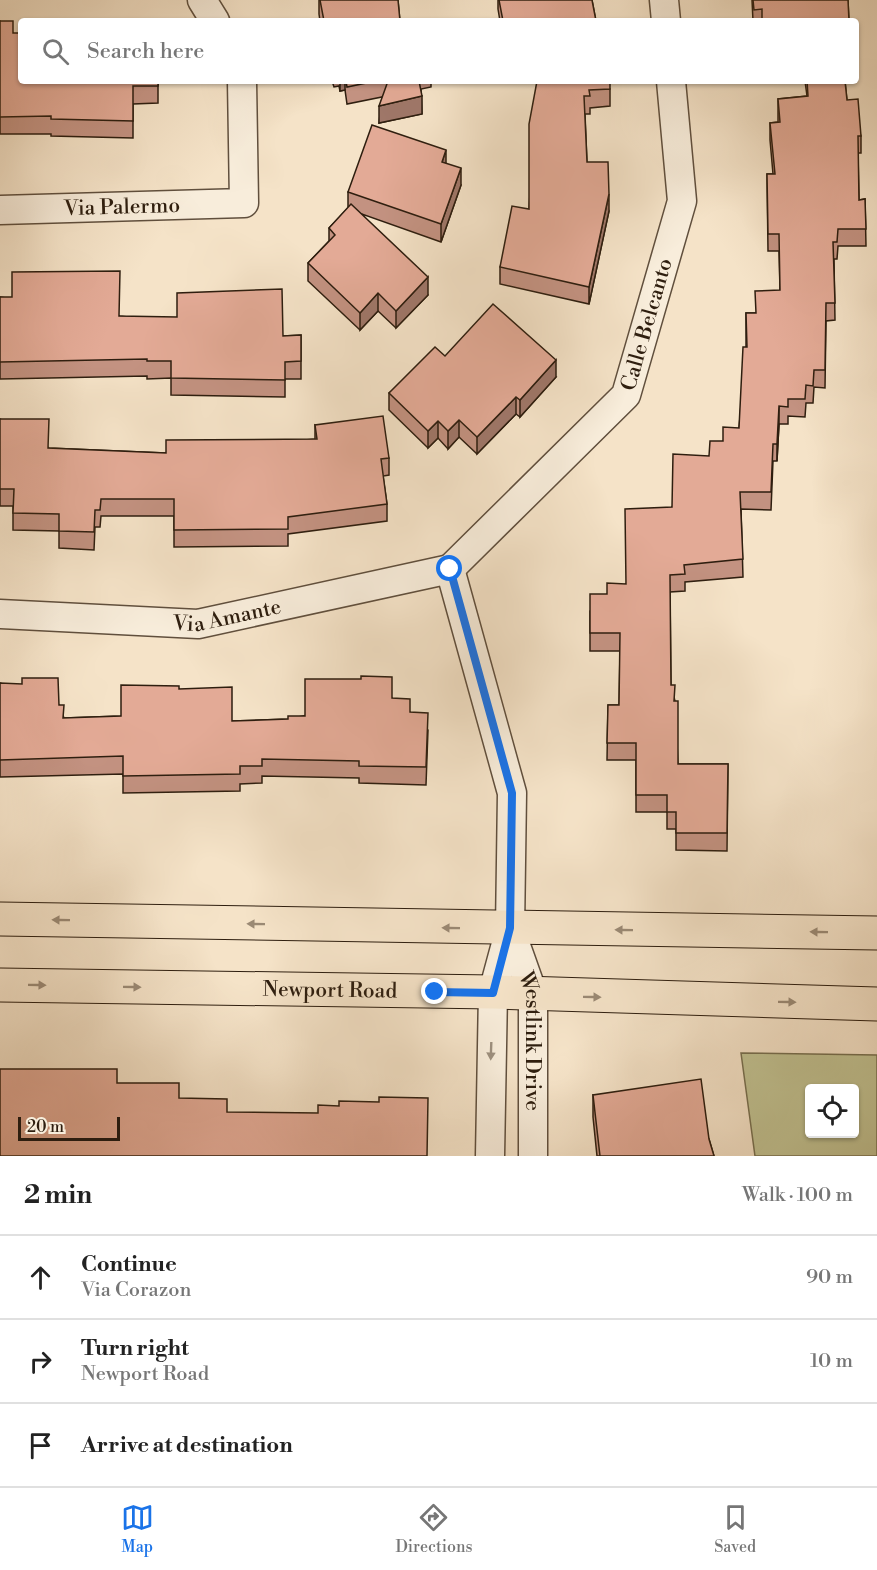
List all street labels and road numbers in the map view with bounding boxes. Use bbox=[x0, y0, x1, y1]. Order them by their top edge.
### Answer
street label: Via Palermo bbox=[63, 193, 180, 222]
street label: Calle Belcanto bbox=[616, 255, 679, 394]
street label: Via Amante bbox=[171, 594, 284, 639]
street label: Westlink Drive bbox=[512, 967, 545, 1111]
street label: Newport Road bbox=[263, 977, 397, 1005]

